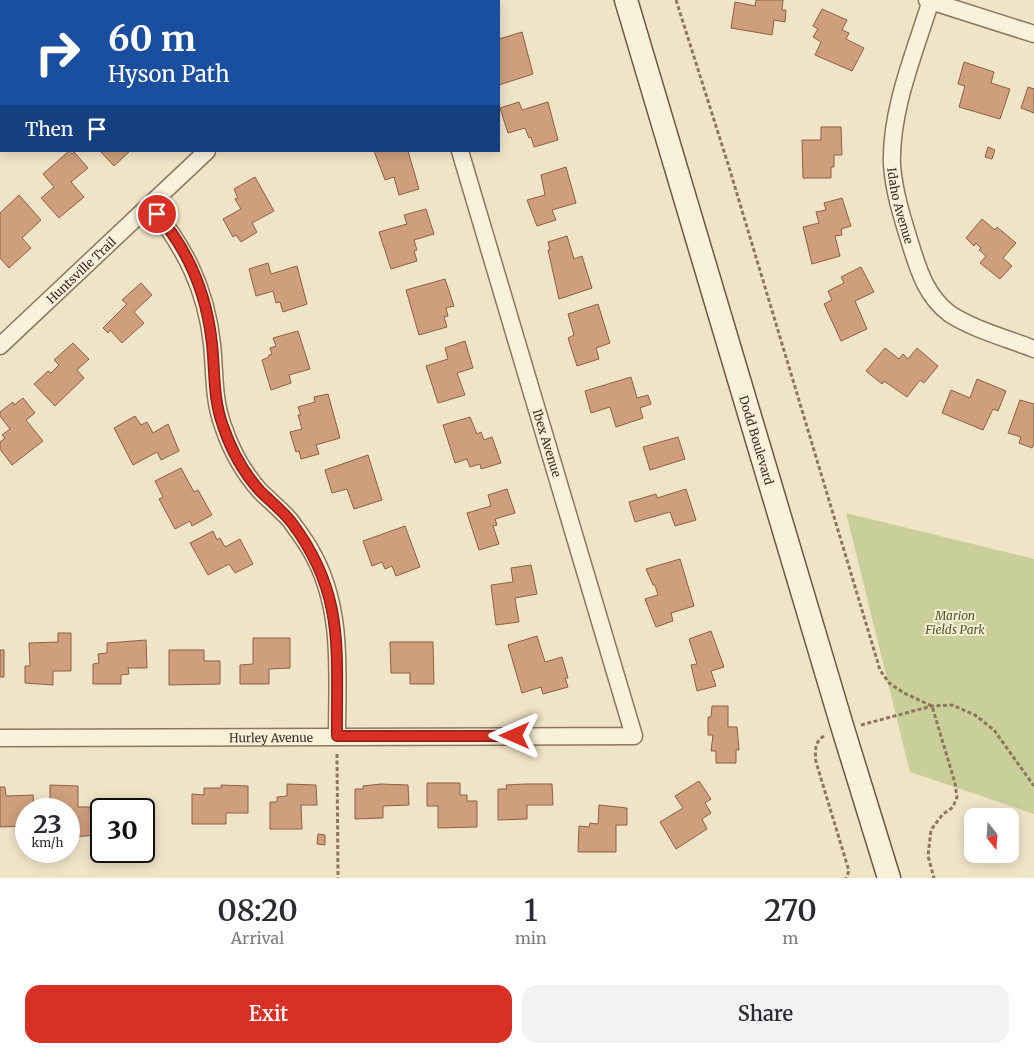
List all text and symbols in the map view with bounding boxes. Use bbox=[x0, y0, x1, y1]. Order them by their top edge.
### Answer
text: 60 m bbox=[108, 17, 196, 61]
icon: right bbox=[25, 20, 90, 85]
text: Hyson Path bbox=[108, 60, 230, 88]
icon: arrive bbox=[83, 115, 111, 143]
text: Then bbox=[25, 117, 73, 141]
street label: Idaho Avenue bbox=[885, 167, 917, 246]
pin bbox=[136, 193, 178, 235]
icon: arrive bbox=[143, 200, 171, 228]
street label: Huntsville Trail bbox=[43, 233, 119, 306]
street label: Dodd Boulevard bbox=[737, 394, 777, 486]
street label: Ibex Avenue bbox=[530, 407, 564, 479]
park label: Marion Fields Park bbox=[924, 608, 985, 637]
position arrow bbox=[488, 709, 540, 761]
street label: Hurley Avenue bbox=[229, 730, 313, 745]
speed limit sign: 30 bbox=[90, 798, 155, 863]
text: 23 bbox=[33, 808, 62, 840]
north arrow bbox=[964, 808, 1019, 862]
map controls bbox=[964, 808, 1019, 863]
text: km/h bbox=[32, 835, 63, 850]
text: 08:20 bbox=[217, 891, 298, 929]
text: 1 bbox=[524, 891, 538, 929]
text: 270 bbox=[764, 891, 817, 929]
text: Arrival bbox=[231, 928, 284, 948]
text: min bbox=[515, 928, 547, 948]
text: m bbox=[782, 928, 798, 948]
button: Exit bbox=[25, 985, 512, 1043]
button: Share bbox=[522, 985, 1009, 1043]

